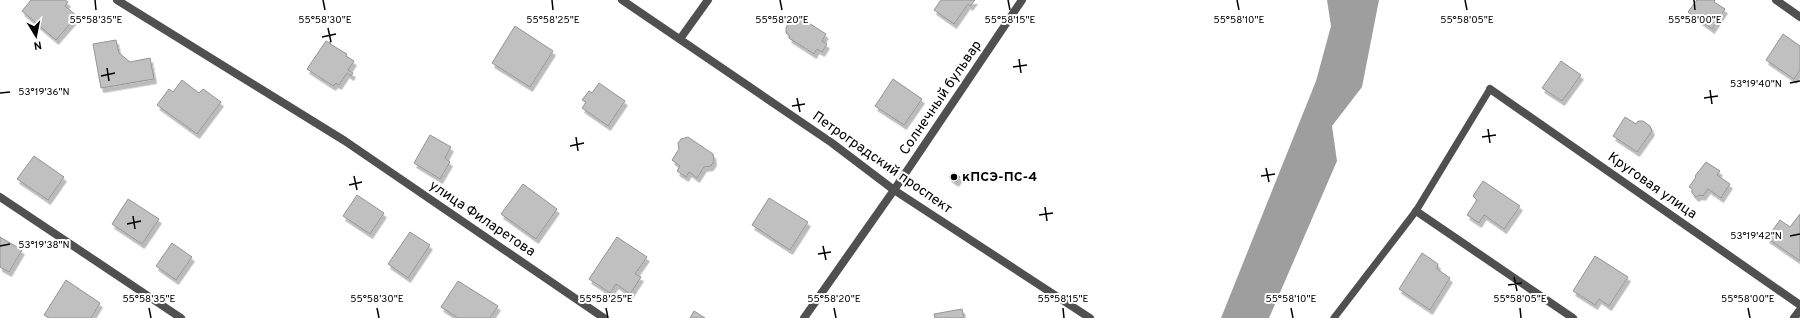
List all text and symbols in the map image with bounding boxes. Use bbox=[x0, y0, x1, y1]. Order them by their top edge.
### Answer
text: 55°58'35"E bbox=[69, 14, 123, 27]
text: 55°58'30"E bbox=[298, 14, 352, 27]
text: 55°58'25"E bbox=[526, 14, 580, 27]
text: 55°58'20"E bbox=[755, 14, 809, 27]
text: 55°58'15"E bbox=[985, 14, 1035, 27]
text: 55°58'10"E bbox=[1213, 14, 1265, 27]
text: 55°58'05"E bbox=[1440, 14, 1494, 27]
text: 55°58'00"E bbox=[1668, 14, 1722, 27]
north arrow bbox=[16, 16, 56, 56]
text: N bbox=[32, 37, 43, 52]
street label: Солнечный бульвар bbox=[896, 37, 986, 159]
text: 53°19'40"N bbox=[1730, 78, 1782, 91]
text: 53°19'36"N bbox=[18, 86, 70, 99]
street label: Петроградский проспект bbox=[809, 108, 955, 218]
street label: Круговая улица bbox=[1604, 149, 1700, 223]
place label: кПСЭ-ПС-4 bbox=[962, 169, 1037, 186]
marker: кПСЭ-ПС-4 bbox=[949, 172, 959, 182]
street label: улица Филаретова bbox=[426, 177, 538, 261]
text: 53°19'42"N bbox=[1730, 230, 1782, 243]
text: 53°19'38"N bbox=[18, 239, 70, 252]
text: 55°58'35"E bbox=[122, 293, 176, 306]
text: 55°58'30"E bbox=[350, 293, 404, 306]
text: 55°58'25"E bbox=[579, 293, 633, 306]
text: 55°58'20"E bbox=[807, 293, 861, 306]
text: 55°58'15"E bbox=[1038, 293, 1088, 306]
text: 55°58'10"E bbox=[1265, 293, 1317, 306]
text: 55°58'05"E bbox=[1493, 293, 1547, 306]
text: 55°58'00"E bbox=[1721, 293, 1775, 306]

